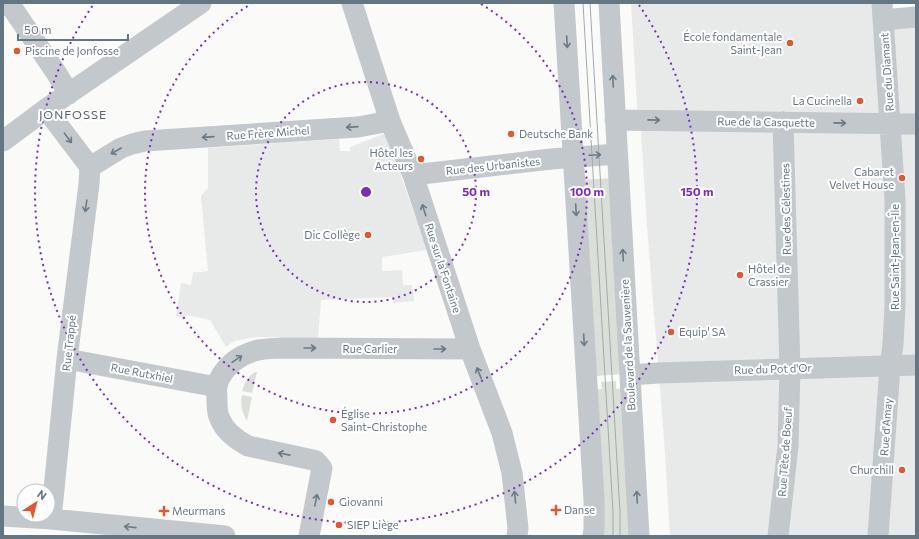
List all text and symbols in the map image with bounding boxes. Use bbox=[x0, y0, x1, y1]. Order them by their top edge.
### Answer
scale bar bbox=[18, 16, 128, 42]
text: 50 m bbox=[24, 22, 52, 36]
place label: École fondamentale Saint-Jean bbox=[683, 29, 782, 57]
street label: Rue du Diamant bbox=[877, 32, 896, 112]
one-way arrow bbox=[563, 35, 570, 48]
marker: École fondamentale Saint-Jean bbox=[785, 38, 795, 48]
place label: Piscine de Jonfosse bbox=[25, 44, 119, 58]
marker: Piscine de Jonfosse bbox=[12, 46, 22, 56]
one-way arrow bbox=[610, 75, 617, 88]
place label: La Cucinella bbox=[792, 94, 852, 107]
marker: La Cucinella bbox=[855, 96, 865, 106]
district label: JONFOSSE bbox=[39, 107, 107, 122]
street label: Rue de la Casquette bbox=[717, 114, 815, 129]
one-way arrow bbox=[647, 116, 660, 124]
one-way arrow bbox=[833, 119, 846, 127]
street label: Rue Frère Michel bbox=[226, 123, 310, 142]
one-way arrow bbox=[346, 124, 359, 131]
place label: Deutsche Bank bbox=[519, 127, 593, 140]
marker: Deutsche Bank bbox=[506, 129, 516, 139]
one-way arrow bbox=[64, 133, 72, 144]
one-way arrow bbox=[202, 134, 215, 141]
place label: Hôtel les Acteurs bbox=[370, 146, 413, 172]
one-way arrow bbox=[110, 148, 122, 156]
one-way arrow bbox=[588, 152, 601, 159]
marker: Hôtel les Acteurs bbox=[416, 154, 426, 164]
street label: Rue des Urbanistes bbox=[445, 154, 541, 177]
street label: Rue des Célestines bbox=[778, 163, 793, 255]
place label: Cabaret Velvet House bbox=[829, 165, 894, 191]
marker: Cabaret Velvet House bbox=[897, 173, 907, 183]
text: 50 m bbox=[462, 184, 490, 198]
text: 100 m bbox=[570, 184, 604, 198]
text: 150 m bbox=[680, 184, 714, 198]
centre of rings bbox=[359, 185, 373, 199]
one-way arrow bbox=[82, 199, 90, 212]
one-way arrow bbox=[573, 203, 580, 216]
one-way arrow bbox=[420, 204, 427, 217]
street label: Rue Saint-Jean-en-Île bbox=[887, 204, 902, 310]
street label: Rue sur la Fontaine bbox=[423, 221, 464, 315]
place label: Dic Collège bbox=[304, 228, 360, 241]
marker: Dic Collège bbox=[363, 230, 373, 240]
one-way arrow bbox=[619, 249, 627, 262]
place label: Hôtel de Crassier bbox=[748, 262, 790, 288]
marker: Hôtel de Crassier bbox=[735, 270, 745, 280]
street label: Boulevard de la Sauvenière bbox=[618, 279, 637, 411]
street label: Rue Trappé bbox=[59, 314, 78, 372]
place label: Equip' SA bbox=[679, 325, 726, 338]
marker: Equip' SA bbox=[666, 327, 676, 337]
one-way arrow bbox=[580, 333, 587, 346]
street label: Rue Carlier bbox=[343, 342, 398, 355]
one-way arrow bbox=[303, 344, 316, 352]
one-way arrow bbox=[433, 345, 446, 353]
one-way arrow bbox=[232, 355, 243, 363]
street label: Rue Rutxhiel bbox=[110, 360, 174, 385]
street label: Rue du Pot d'Or bbox=[734, 361, 813, 376]
one-way arrow bbox=[475, 367, 482, 379]
street label: Rue d'Amay bbox=[877, 397, 894, 456]
place label: Église Saint-Christophe bbox=[341, 406, 427, 433]
street label: Rue Tête de Boeuf bbox=[775, 406, 794, 497]
marker: Église Saint-Christophe bbox=[328, 415, 338, 425]
one-way arrow bbox=[277, 449, 290, 457]
place label: Churchill bbox=[850, 463, 894, 476]
marker: Churchill bbox=[897, 465, 907, 475]
north arrow bbox=[16, 483, 56, 523]
text: N bbox=[35, 487, 49, 502]
one-way arrow bbox=[511, 491, 518, 504]
one-way arrow bbox=[633, 491, 640, 504]
one-way arrow bbox=[312, 494, 320, 507]
place label: Giovanni bbox=[339, 495, 383, 508]
marker: Giovanni bbox=[326, 497, 336, 507]
place label: Danse bbox=[564, 503, 595, 516]
place label: Meurmans bbox=[172, 504, 226, 517]
marker: Danse bbox=[551, 505, 561, 515]
marker: Meurmans bbox=[159, 506, 169, 516]
place label: SIEP Liège bbox=[347, 518, 399, 531]
marker: SIEP Liège bbox=[334, 520, 344, 530]
one-way arrow bbox=[124, 524, 137, 531]

